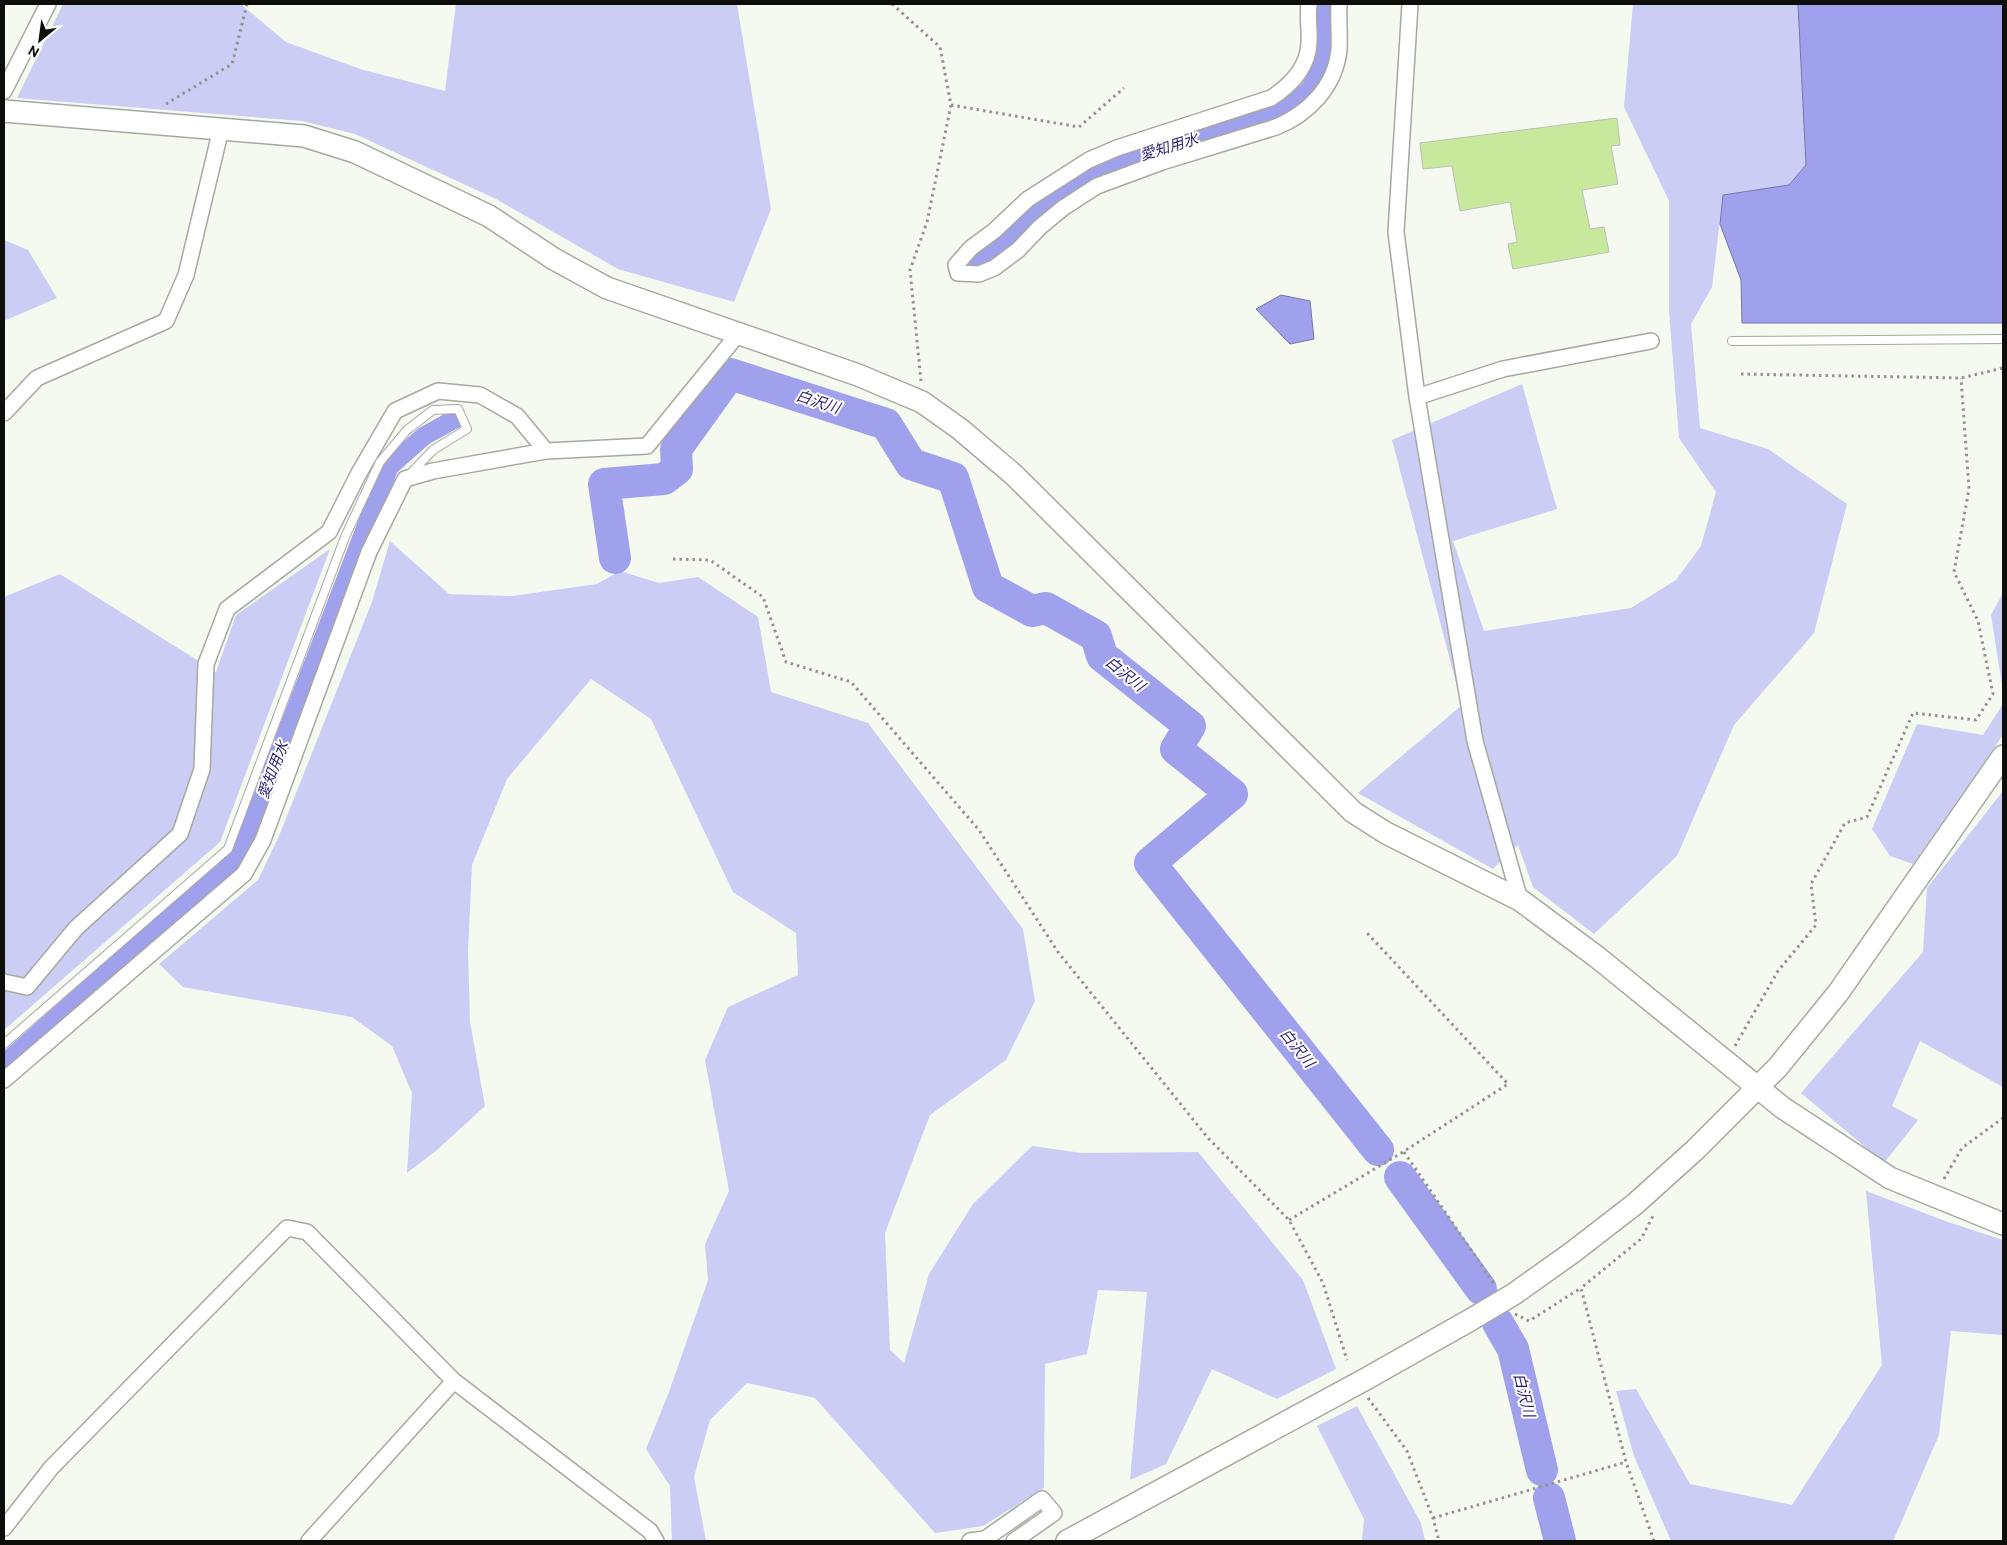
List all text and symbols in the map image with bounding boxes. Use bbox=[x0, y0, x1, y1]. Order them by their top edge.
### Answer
north arrow bbox=[15, 15, 65, 65]
text: N bbox=[26, 40, 43, 60]
water label: 愛知用水 bbox=[1138, 130, 1203, 166]
water label: 白沢川 bbox=[793, 387, 844, 420]
water label: 白沢川 bbox=[1101, 654, 1149, 698]
water label: 愛知用水 bbox=[255, 737, 295, 802]
water label: 白沢川 bbox=[1274, 1025, 1319, 1074]
water label: 白沢川 bbox=[1508, 1371, 1538, 1421]

